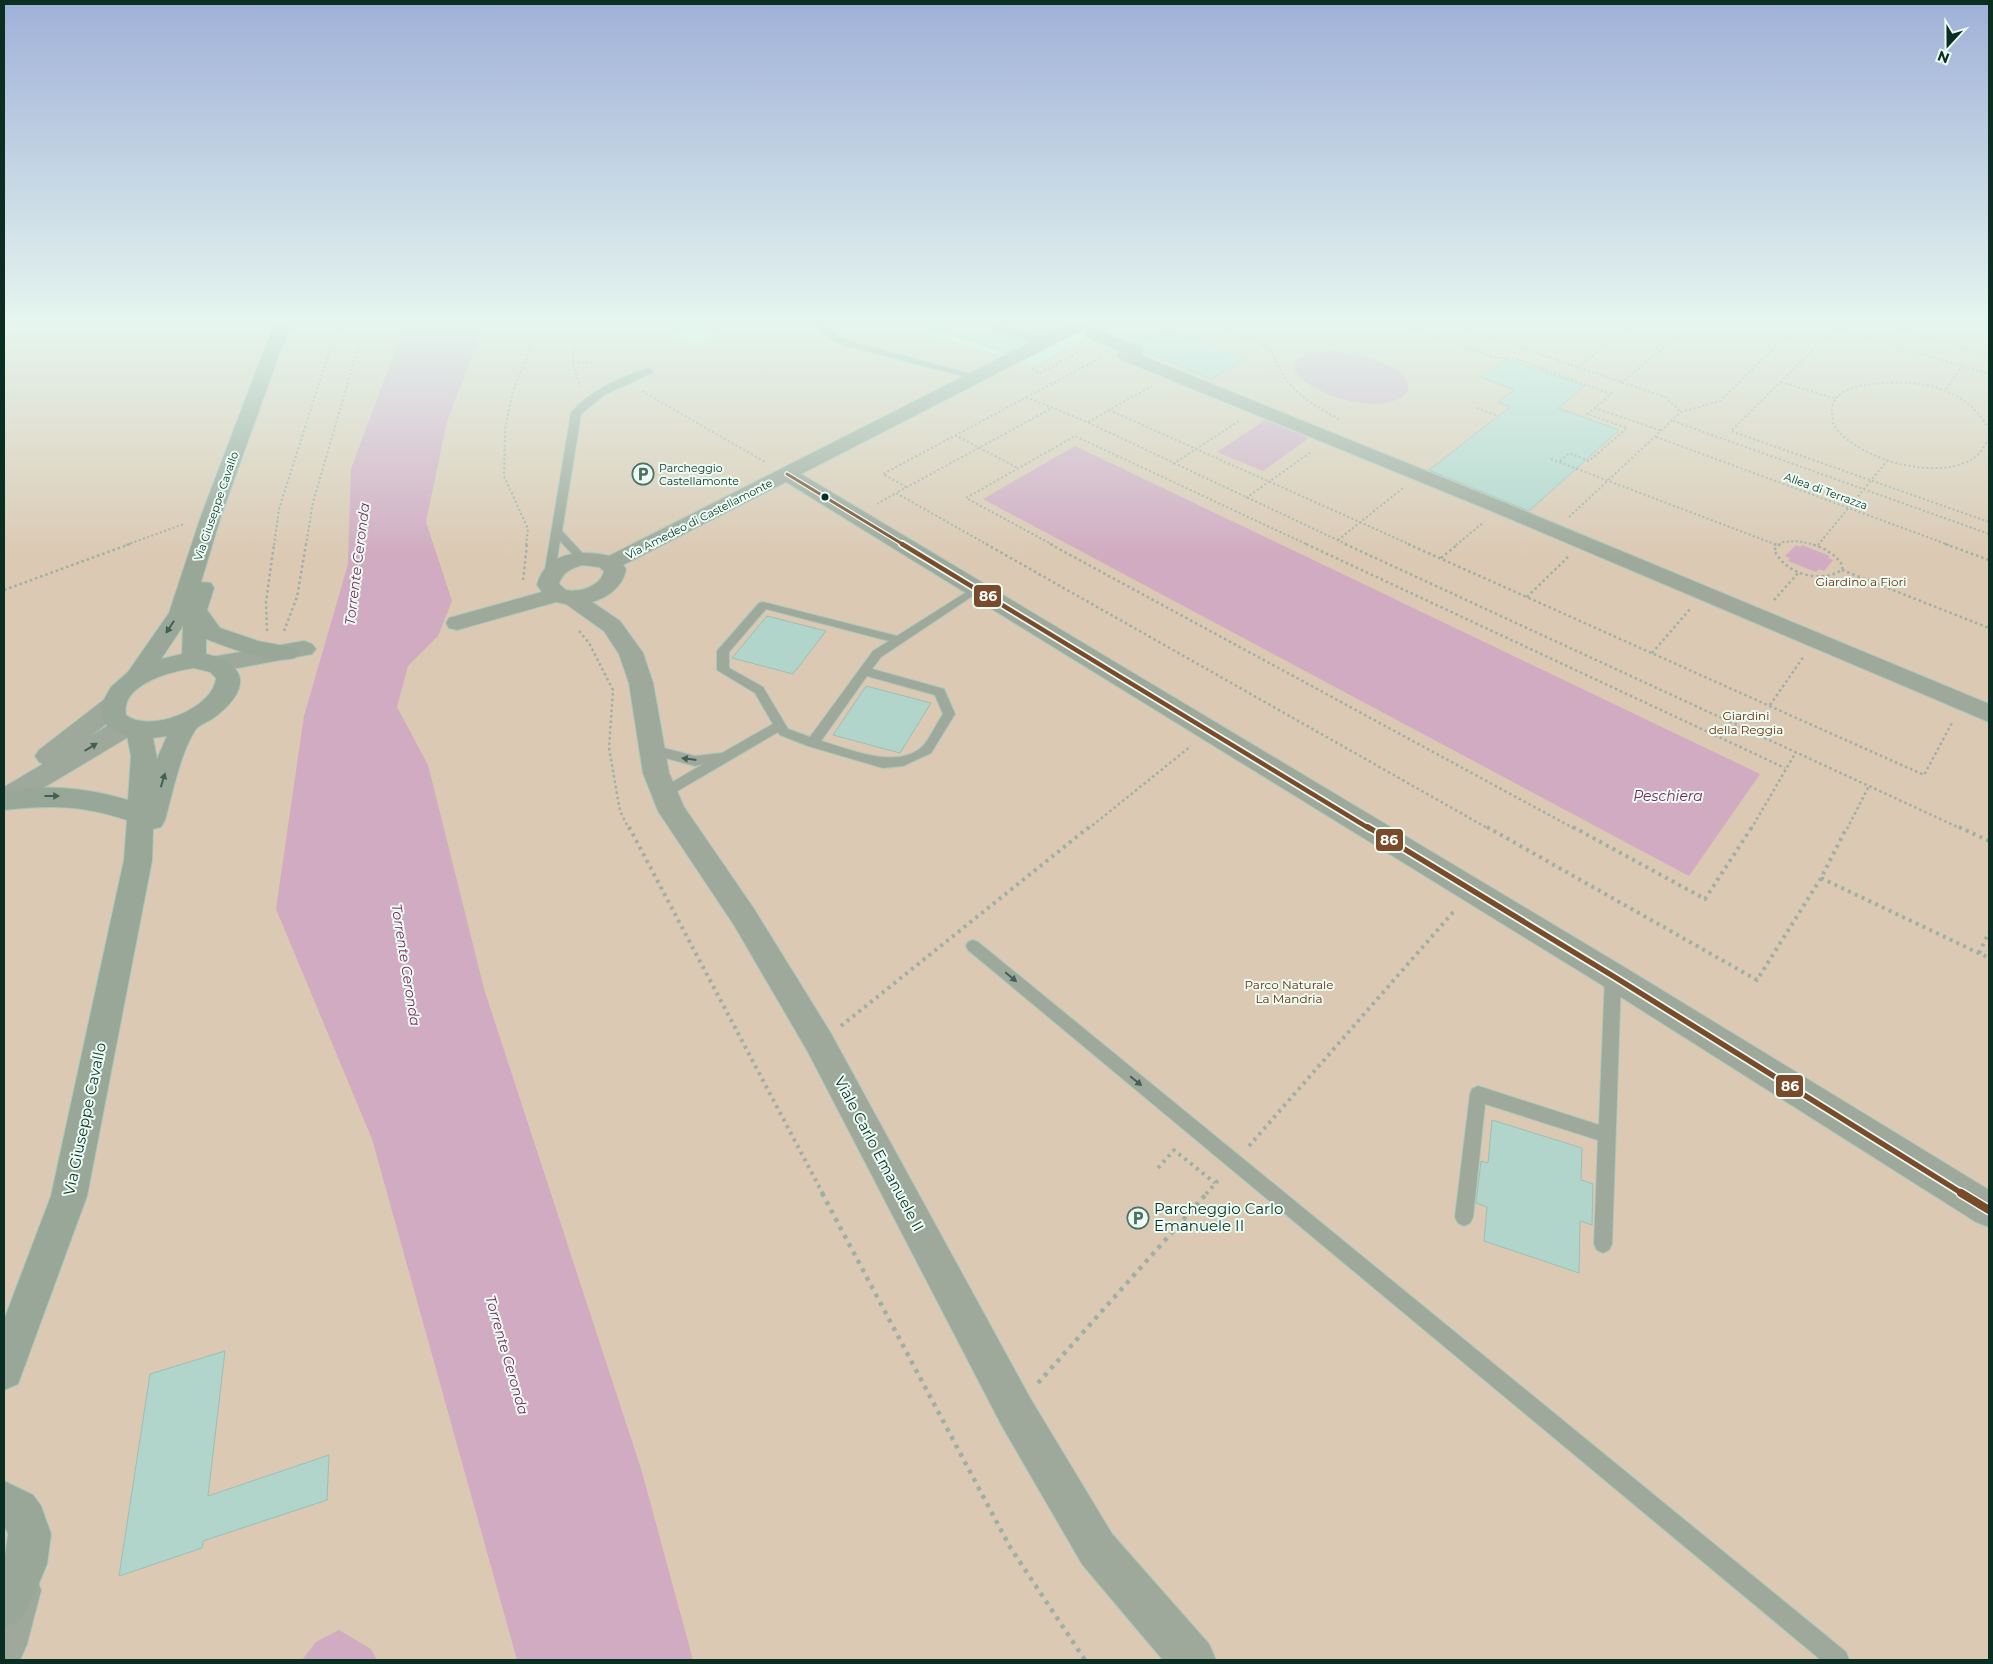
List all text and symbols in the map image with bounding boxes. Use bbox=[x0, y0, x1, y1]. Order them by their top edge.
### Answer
north arrow bbox=[1923, 20, 1973, 70]
text: N bbox=[1935, 47, 1952, 68]
street label: Via Giuseppe Cavallo bbox=[191, 450, 241, 562]
place label: Parcheggio Castellamonte bbox=[659, 461, 739, 488]
parking icon: Parcheggio Castellamonte bbox=[631, 462, 655, 486]
street label: Allea di Terrazza bbox=[1782, 469, 1870, 513]
street label: Via Amedeo di Castellamonte bbox=[623, 476, 775, 562]
unlabelled marker bbox=[820, 492, 830, 502]
water label: Torrente Ceronda bbox=[341, 502, 373, 626]
park label: Giardino a Fiori bbox=[1816, 574, 1906, 589]
line badge: 86 bbox=[973, 584, 1002, 608]
text: 86 bbox=[979, 587, 997, 605]
one-way arrow bbox=[165, 620, 175, 634]
park label: Giardini della Reggia bbox=[1709, 708, 1783, 737]
one-way arrow bbox=[84, 743, 97, 752]
one-way arrow bbox=[681, 755, 697, 763]
one-way arrow bbox=[160, 772, 168, 787]
water label: Peschiera bbox=[1633, 787, 1703, 805]
one-way arrow bbox=[45, 792, 61, 800]
line badge: 86 bbox=[1375, 828, 1404, 852]
text: 86 bbox=[1380, 831, 1398, 849]
water label: Torrente Ceronda bbox=[387, 903, 425, 1027]
one-way arrow bbox=[1004, 972, 1017, 983]
park label: Parco Naturale La Mandria bbox=[1244, 977, 1334, 1006]
street label: Via Giuseppe Cavallo bbox=[59, 1041, 110, 1197]
street label: Viale Carlo Emanuele II bbox=[830, 1073, 928, 1235]
line badge: 86 bbox=[1775, 1074, 1804, 1098]
one-way arrow bbox=[1130, 1075, 1142, 1086]
text: 86 bbox=[1781, 1077, 1799, 1095]
place label: Parcheggio Carlo Emanuele II bbox=[1154, 1199, 1283, 1235]
parking icon: Parcheggio Carlo Emanuele II bbox=[1126, 1206, 1150, 1230]
water label: Torrente Ceronda bbox=[481, 1293, 533, 1417]

